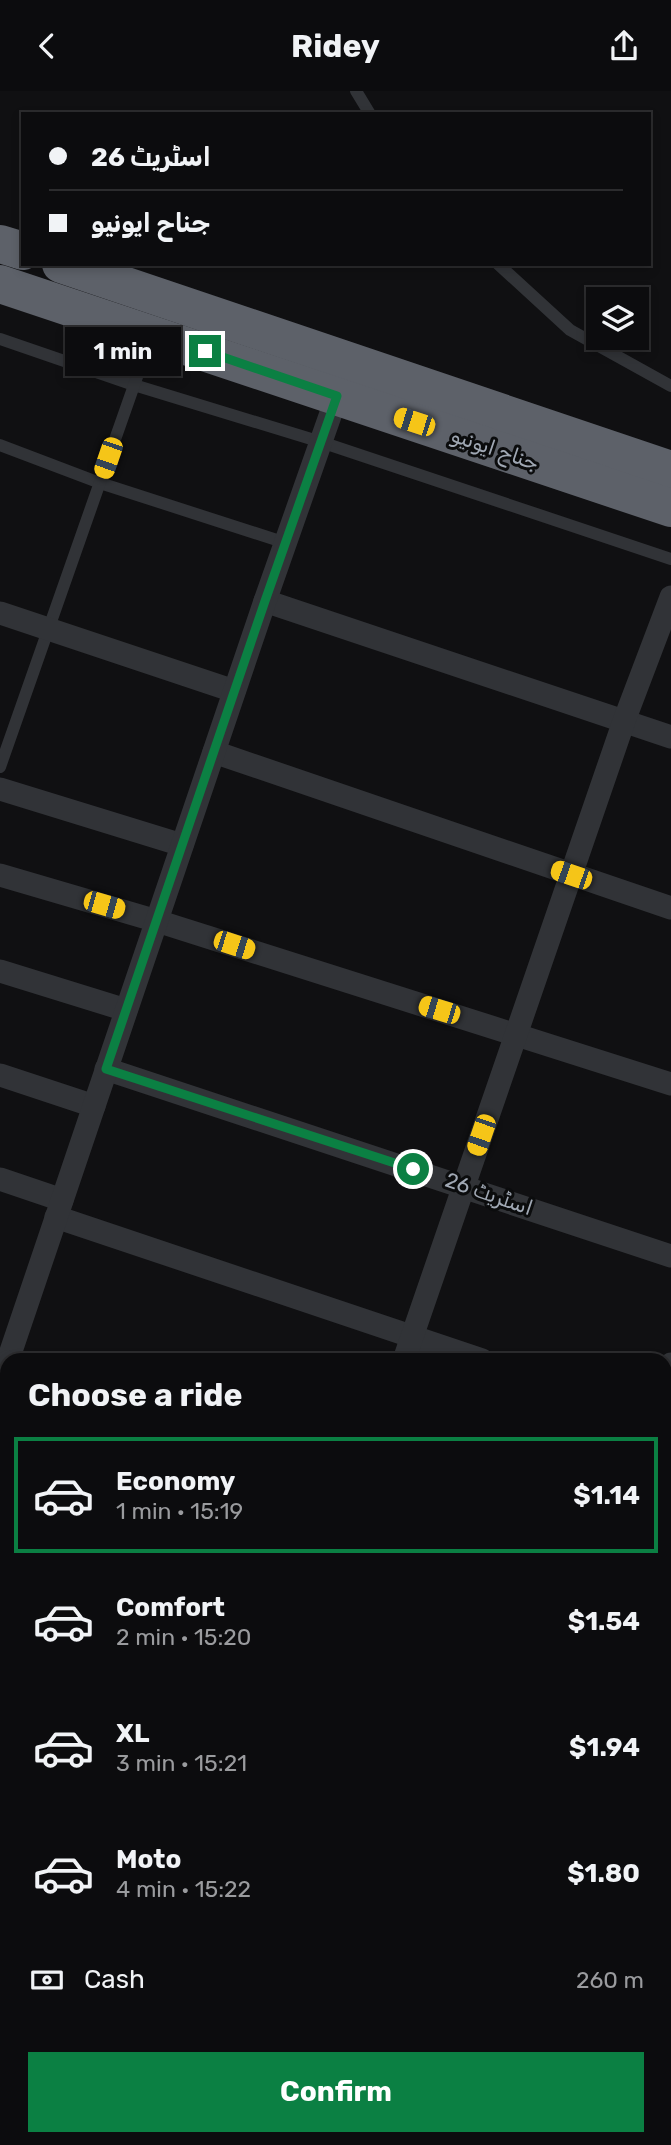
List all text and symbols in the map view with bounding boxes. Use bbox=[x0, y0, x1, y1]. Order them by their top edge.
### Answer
icon: back bbox=[28, 27, 66, 65]
text: Ridey bbox=[291, 27, 380, 65]
icon: share bbox=[605, 27, 643, 65]
text: اسٹریٹ 26 bbox=[91, 142, 211, 173]
text: جناح ایونیو bbox=[91, 208, 210, 239]
map controls bbox=[586, 287, 649, 350]
button: layers bbox=[586, 287, 649, 350]
callout: 1 min bbox=[65, 327, 180, 375]
route end bbox=[189, 335, 221, 367]
text: 1 min bbox=[94, 337, 152, 365]
car bbox=[391, 406, 438, 438]
street label: جناح ایونیو bbox=[447, 422, 542, 477]
car bbox=[92, 435, 125, 481]
car bbox=[548, 858, 595, 892]
car bbox=[81, 889, 128, 921]
car bbox=[211, 929, 258, 961]
car bbox=[416, 994, 463, 1026]
car bbox=[465, 1112, 498, 1158]
route start bbox=[397, 1153, 429, 1185]
street label: اسٹریٹ 26 bbox=[442, 1167, 536, 1220]
text: Choose a ride bbox=[28, 1376, 242, 1414]
icon: car bbox=[32, 1464, 95, 1527]
text: Economy bbox=[116, 1466, 235, 1497]
text: $1.14 bbox=[573, 1480, 640, 1511]
text: 1 min · 15:19 bbox=[116, 1497, 243, 1525]
icon: car bbox=[32, 1590, 95, 1653]
text: Comfort bbox=[116, 1592, 225, 1623]
text: $1.54 bbox=[568, 1606, 640, 1637]
text: 2 min · 15:20 bbox=[116, 1623, 251, 1651]
icon: car bbox=[32, 1716, 95, 1779]
text: XL bbox=[116, 1718, 149, 1749]
text: $1.94 bbox=[569, 1732, 640, 1763]
text: 3 min · 15:21 bbox=[116, 1749, 247, 1777]
icon: car bbox=[32, 1842, 95, 1905]
text: Moto bbox=[116, 1844, 181, 1875]
text: $1.80 bbox=[567, 1858, 640, 1889]
text: 4 min · 15:22 bbox=[116, 1875, 251, 1903]
icon: cash bbox=[28, 1961, 66, 1999]
text: Cash bbox=[84, 1964, 145, 1995]
text: 260 m bbox=[576, 1966, 644, 1994]
button: Confirm bbox=[28, 2052, 644, 2132]

